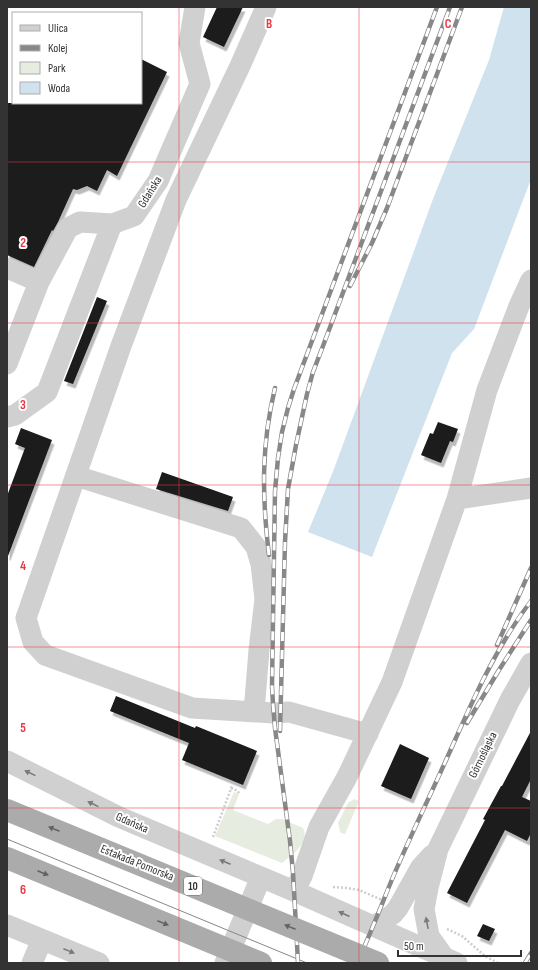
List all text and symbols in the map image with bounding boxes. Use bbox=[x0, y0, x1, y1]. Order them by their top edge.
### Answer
legend bbox=[12, 12, 142, 104]
text: B bbox=[266, 16, 272, 32]
text: C bbox=[445, 16, 452, 32]
text: Ulica bbox=[48, 21, 68, 36]
text: Kolej bbox=[48, 41, 67, 56]
text: Park bbox=[48, 61, 66, 76]
text: Woda bbox=[48, 81, 71, 96]
street label: Gdańska bbox=[135, 173, 166, 211]
text: 2 bbox=[20, 235, 26, 251]
text: 3 bbox=[20, 397, 26, 413]
text: 4 bbox=[20, 558, 26, 574]
text: 5 bbox=[20, 720, 26, 736]
street label: Górnośląska bbox=[465, 729, 501, 780]
one-way arrow bbox=[24, 770, 36, 776]
one-way arrow bbox=[87, 801, 99, 807]
street label: Gdańska bbox=[113, 809, 151, 837]
one-way arrow bbox=[48, 826, 59, 832]
street label: Estakada Pomorska bbox=[98, 841, 176, 885]
one-way arrow bbox=[219, 859, 230, 865]
one-way arrow bbox=[37, 870, 49, 876]
road number: 10 bbox=[184, 877, 202, 895]
text: 6 bbox=[20, 882, 26, 898]
one-way arrow bbox=[338, 910, 350, 917]
one-way arrow bbox=[423, 917, 429, 929]
one-way arrow bbox=[158, 920, 170, 926]
one-way arrow bbox=[284, 923, 296, 929]
scale bar bbox=[398, 932, 521, 958]
text: 50 m bbox=[404, 939, 424, 954]
one-way arrow bbox=[63, 948, 75, 954]

